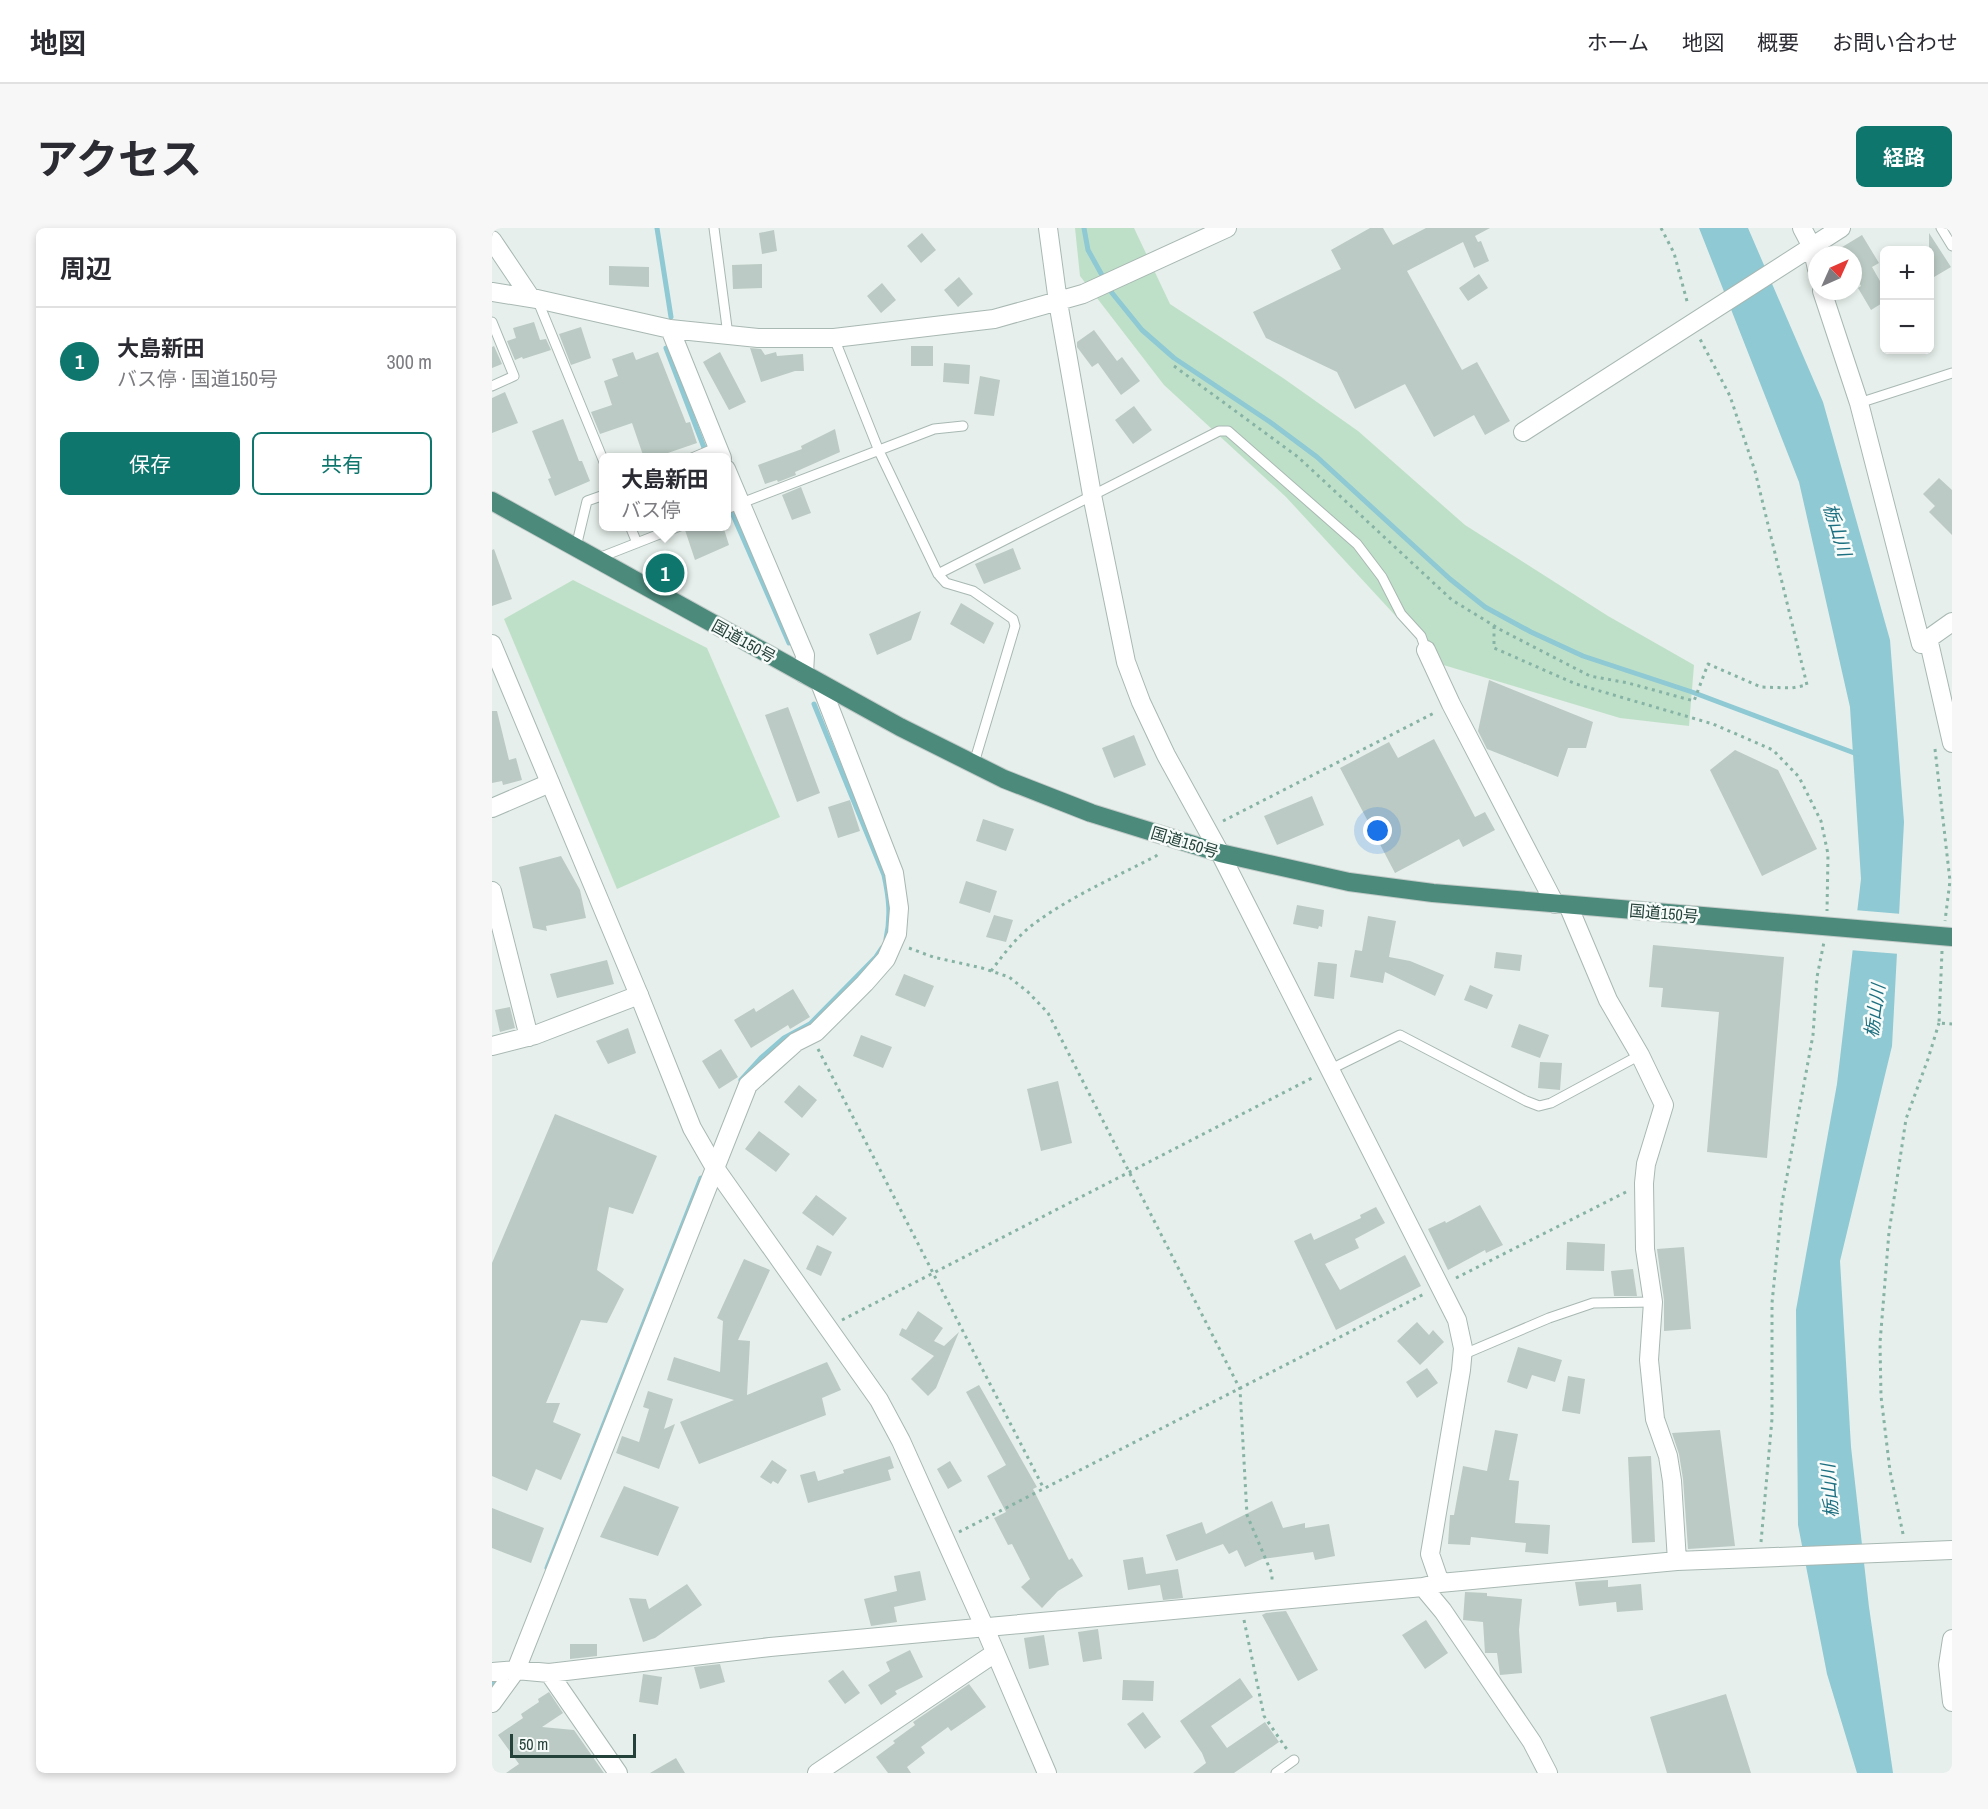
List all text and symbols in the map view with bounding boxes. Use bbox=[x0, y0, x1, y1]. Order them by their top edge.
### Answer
text: 地図 bbox=[30, 24, 86, 62]
text: ホーム bbox=[1587, 28, 1649, 57]
text: 地図 bbox=[1682, 28, 1724, 57]
text: 概要 bbox=[1757, 28, 1799, 57]
text: お問い合わせ bbox=[1832, 28, 1958, 57]
button: 経路 bbox=[1856, 126, 1952, 187]
text: アクセス bbox=[36, 131, 202, 187]
north arrow bbox=[1808, 246, 1862, 300]
map controls bbox=[1880, 246, 1934, 354]
button: + bbox=[1880, 246, 1934, 300]
text: 周辺 bbox=[60, 251, 112, 286]
button: − bbox=[1880, 300, 1934, 354]
text: 大島新田 bbox=[117, 333, 205, 363]
text: 1 bbox=[75, 348, 84, 375]
text: 300 m bbox=[386, 348, 432, 375]
text: バス停 · 国道150号 bbox=[117, 365, 278, 392]
button: 保存 bbox=[60, 432, 240, 495]
button: 共有 bbox=[252, 432, 432, 495]
popup bbox=[599, 453, 731, 531]
text: 大島新田 bbox=[621, 464, 709, 494]
text: バス停 bbox=[621, 496, 681, 523]
water label: 栃山川 bbox=[1818, 500, 1858, 561]
pin: 1 bbox=[646, 550, 684, 596]
street label: 国道150号 bbox=[708, 614, 780, 668]
your location bbox=[1363, 816, 1392, 845]
street label: 国道150号 bbox=[1148, 821, 1222, 863]
street label: 国道150号 bbox=[1628, 899, 1700, 927]
water label: 栃山川 bbox=[1858, 980, 1891, 1039]
water label: 栃山川 bbox=[1815, 1461, 1844, 1519]
scale bar bbox=[510, 1731, 636, 1758]
text: 50 m bbox=[519, 1733, 548, 1755]

